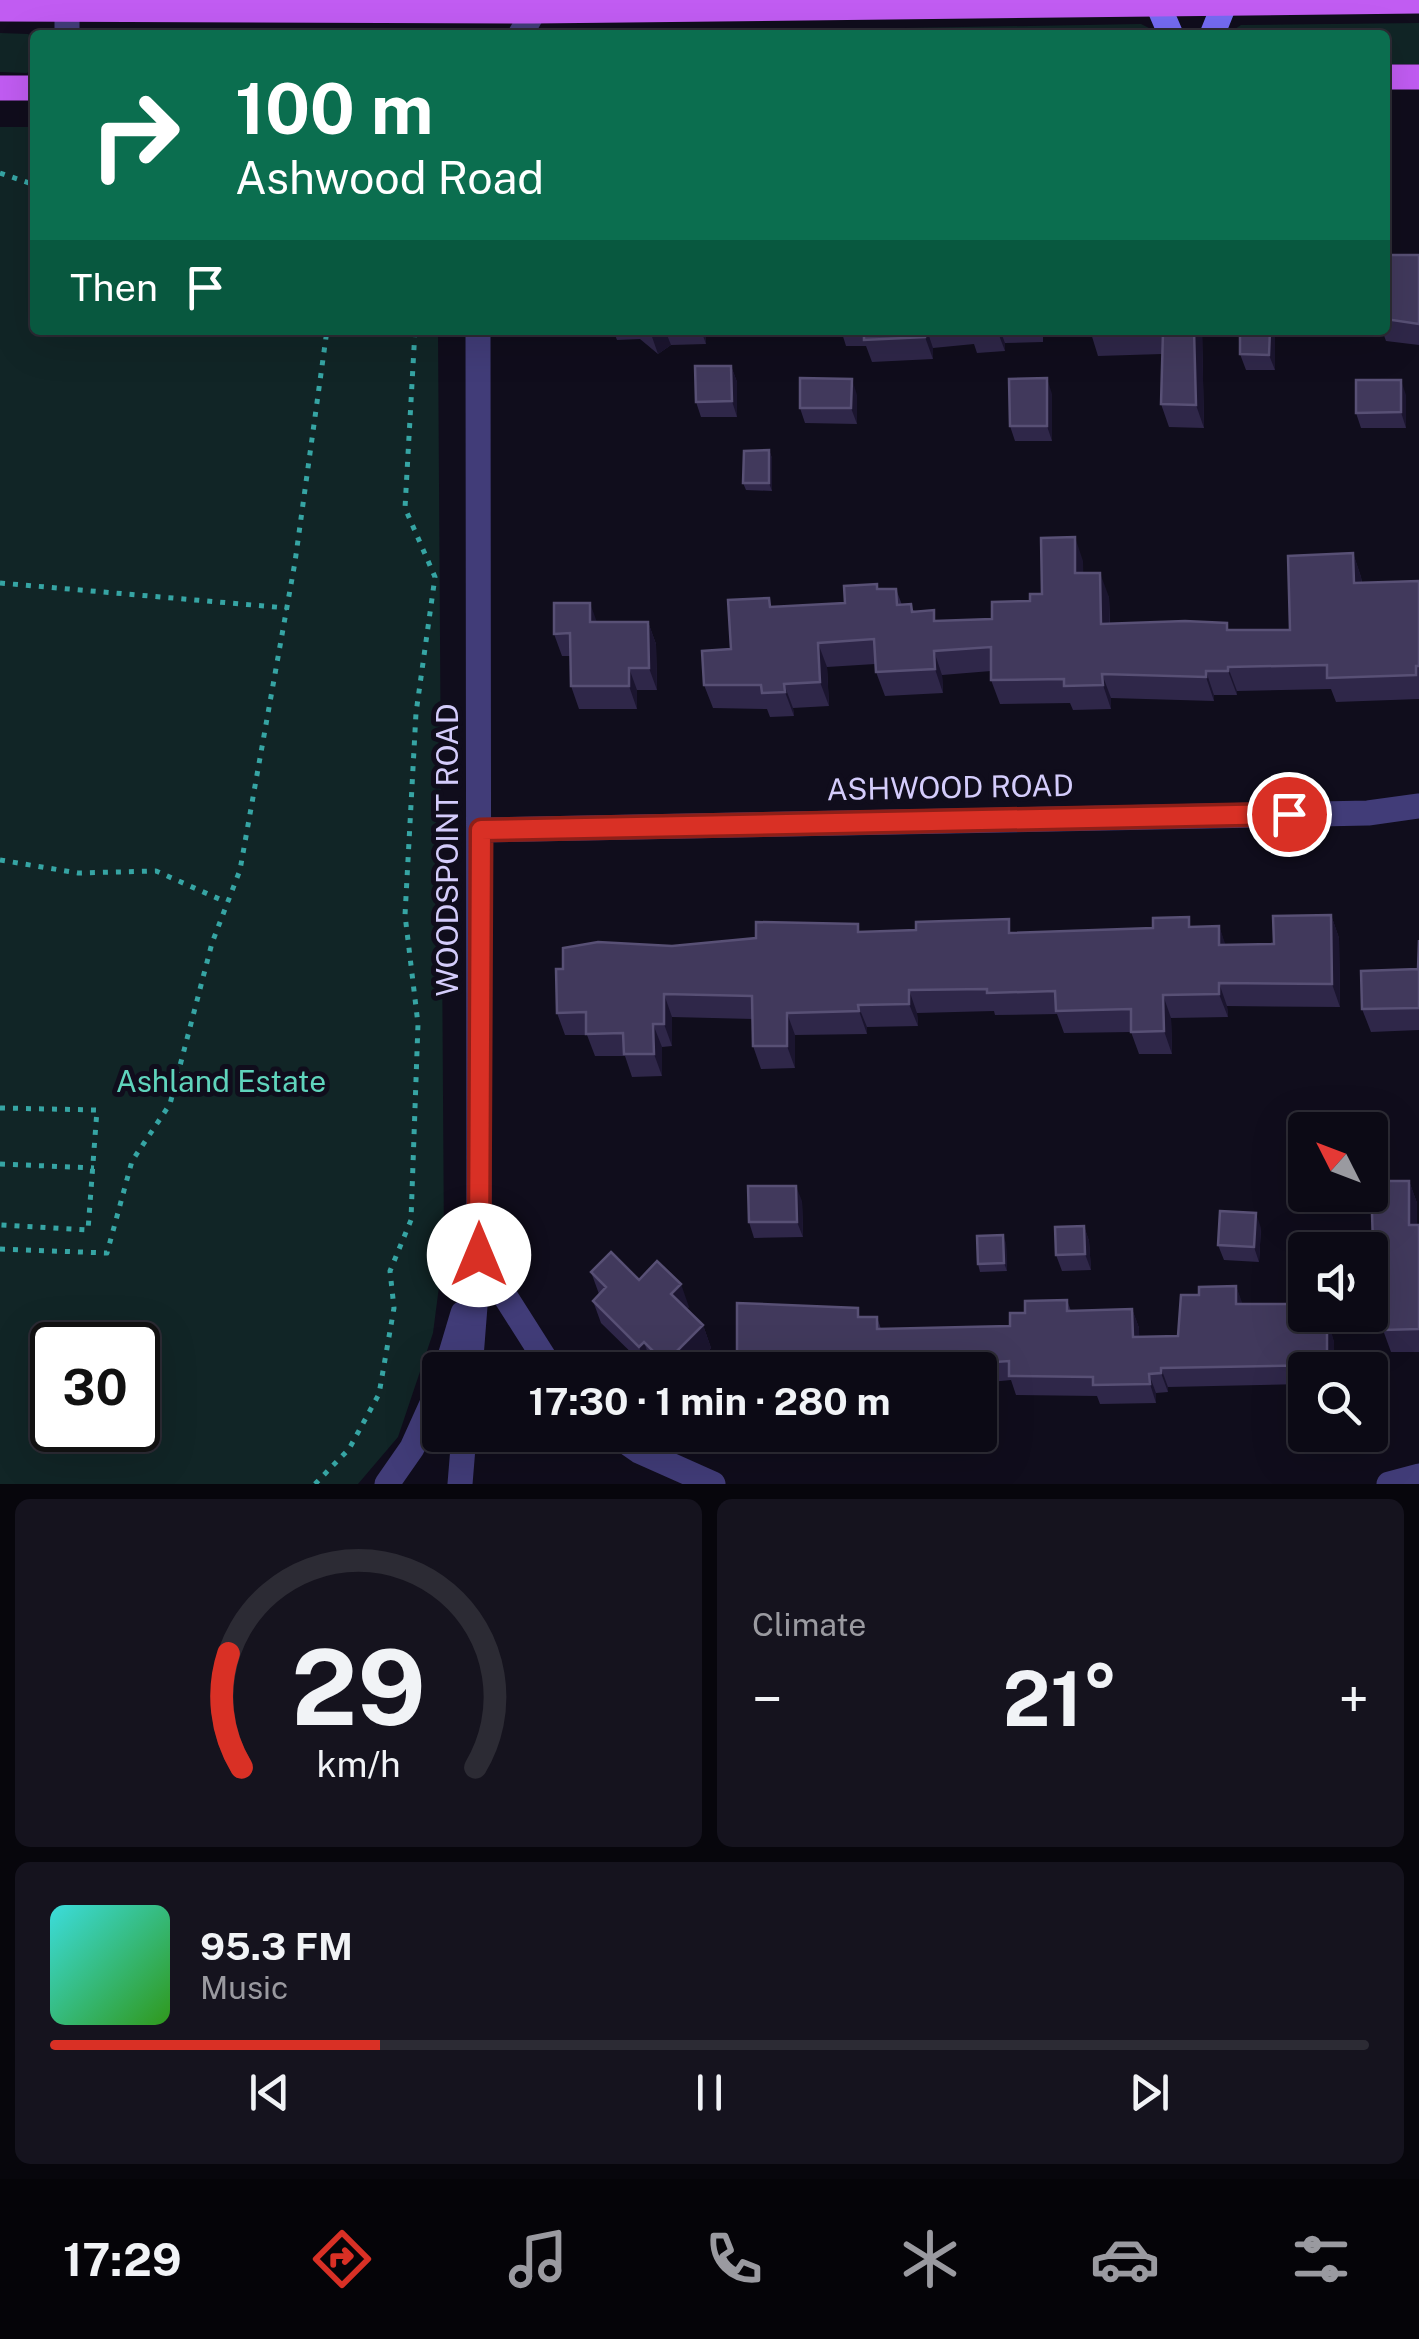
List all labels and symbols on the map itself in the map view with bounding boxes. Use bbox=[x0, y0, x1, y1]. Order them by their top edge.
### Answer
street label: WOODSPOINT ROAD bbox=[429, 703, 465, 997]
street label: ASHWOOD ROAD bbox=[826, 767, 1074, 807]
pin bbox=[1247, 772, 1332, 857]
park label: Ashland Estate bbox=[116, 1063, 326, 1099]
north arrow bbox=[1288, 1112, 1388, 1212]
position arrow bbox=[427, 1203, 531, 1307]
speed limit sign: 30 bbox=[30, 1322, 160, 1452]

